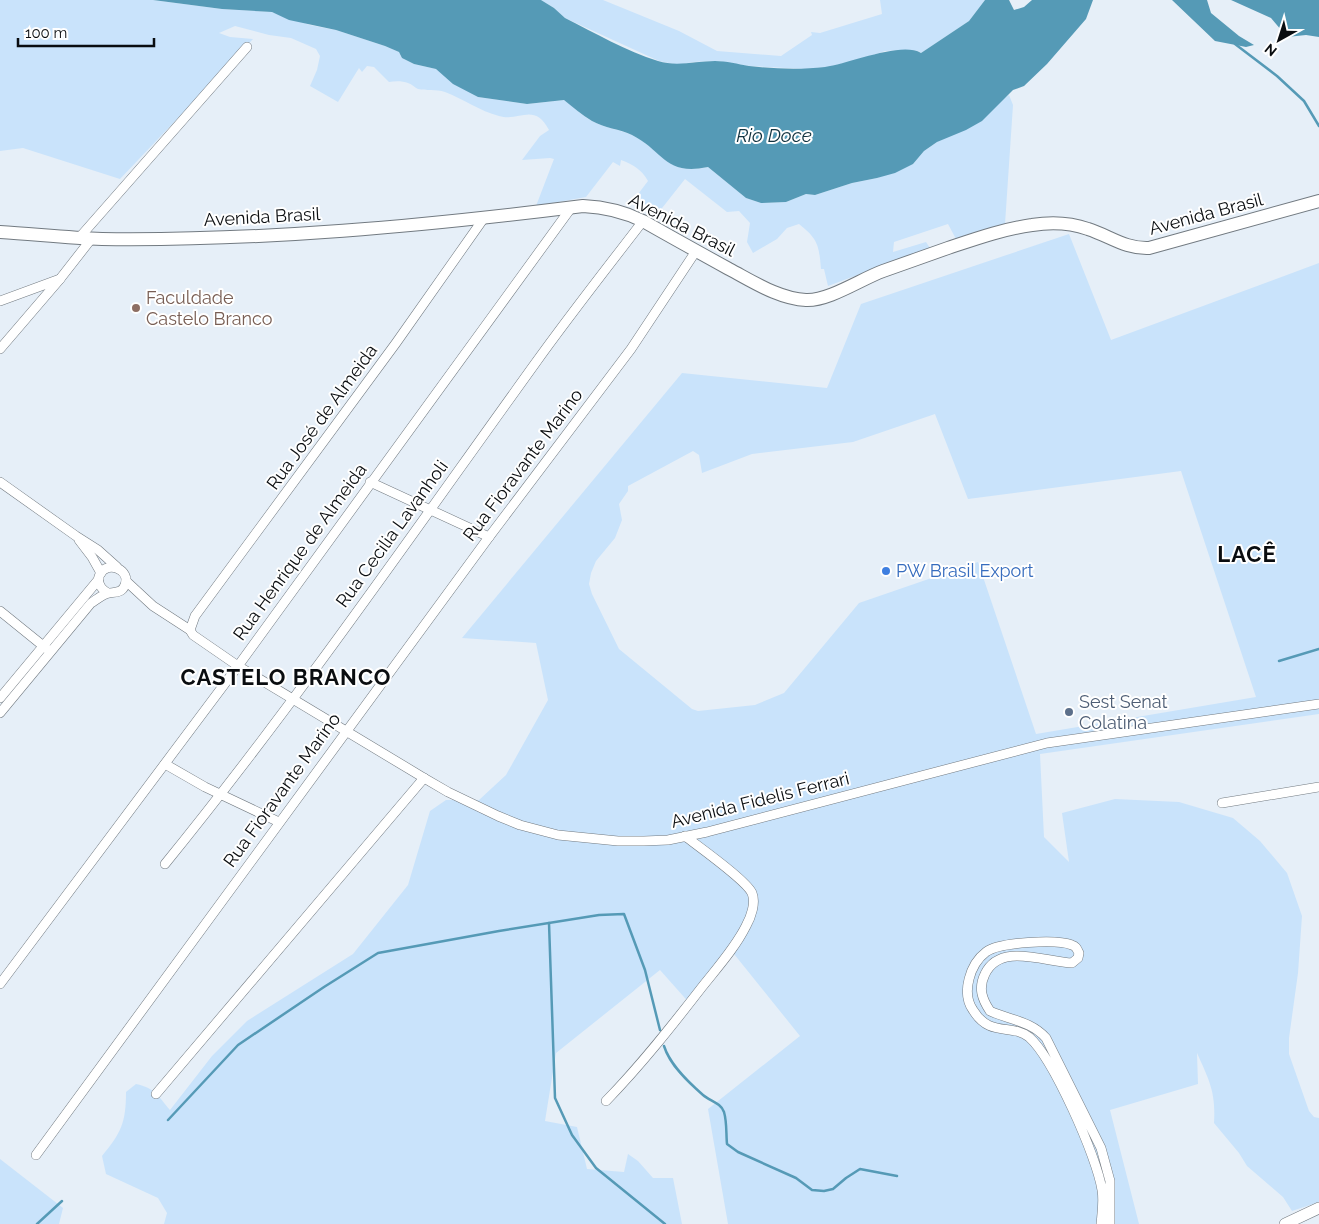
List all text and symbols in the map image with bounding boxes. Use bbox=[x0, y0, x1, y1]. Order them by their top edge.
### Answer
scale bar bbox=[18, 15, 154, 47]
north arrow bbox=[1254, 15, 1304, 65]
text: 100 m bbox=[25, 24, 67, 42]
text: N bbox=[1262, 41, 1280, 60]
water label: Rio Doce bbox=[736, 124, 812, 146]
street label: Avenida Brasil bbox=[1147, 188, 1265, 239]
street label: Avenida Brasil bbox=[625, 189, 739, 261]
street label: Avenida Brasil bbox=[203, 203, 321, 230]
place label: Faculdade Castelo Branco bbox=[146, 287, 273, 329]
marker: Faculdade Castelo Branco bbox=[130, 302, 142, 314]
street label: Rua José de Almeida bbox=[262, 340, 381, 493]
street label: Rua Fioravante Marino bbox=[458, 384, 587, 545]
street label: Rua Cecilia Lavanholi bbox=[331, 456, 452, 611]
street label: Rua Henrique de Almeida bbox=[229, 459, 371, 644]
district label: LACÊ bbox=[1217, 541, 1277, 567]
place label: PW Brasil Export bbox=[896, 560, 1034, 581]
marker: PW Brasil Export bbox=[880, 565, 892, 577]
district label: CASTELO BRANCO bbox=[181, 664, 391, 690]
place label: Sest Senat Colatina bbox=[1079, 691, 1168, 733]
marker: Sest Senat Colatina bbox=[1063, 706, 1075, 718]
street label: Rua Fioravante Marino bbox=[219, 708, 345, 871]
street label: Avenida Fidelis Ferrari bbox=[669, 767, 851, 832]

